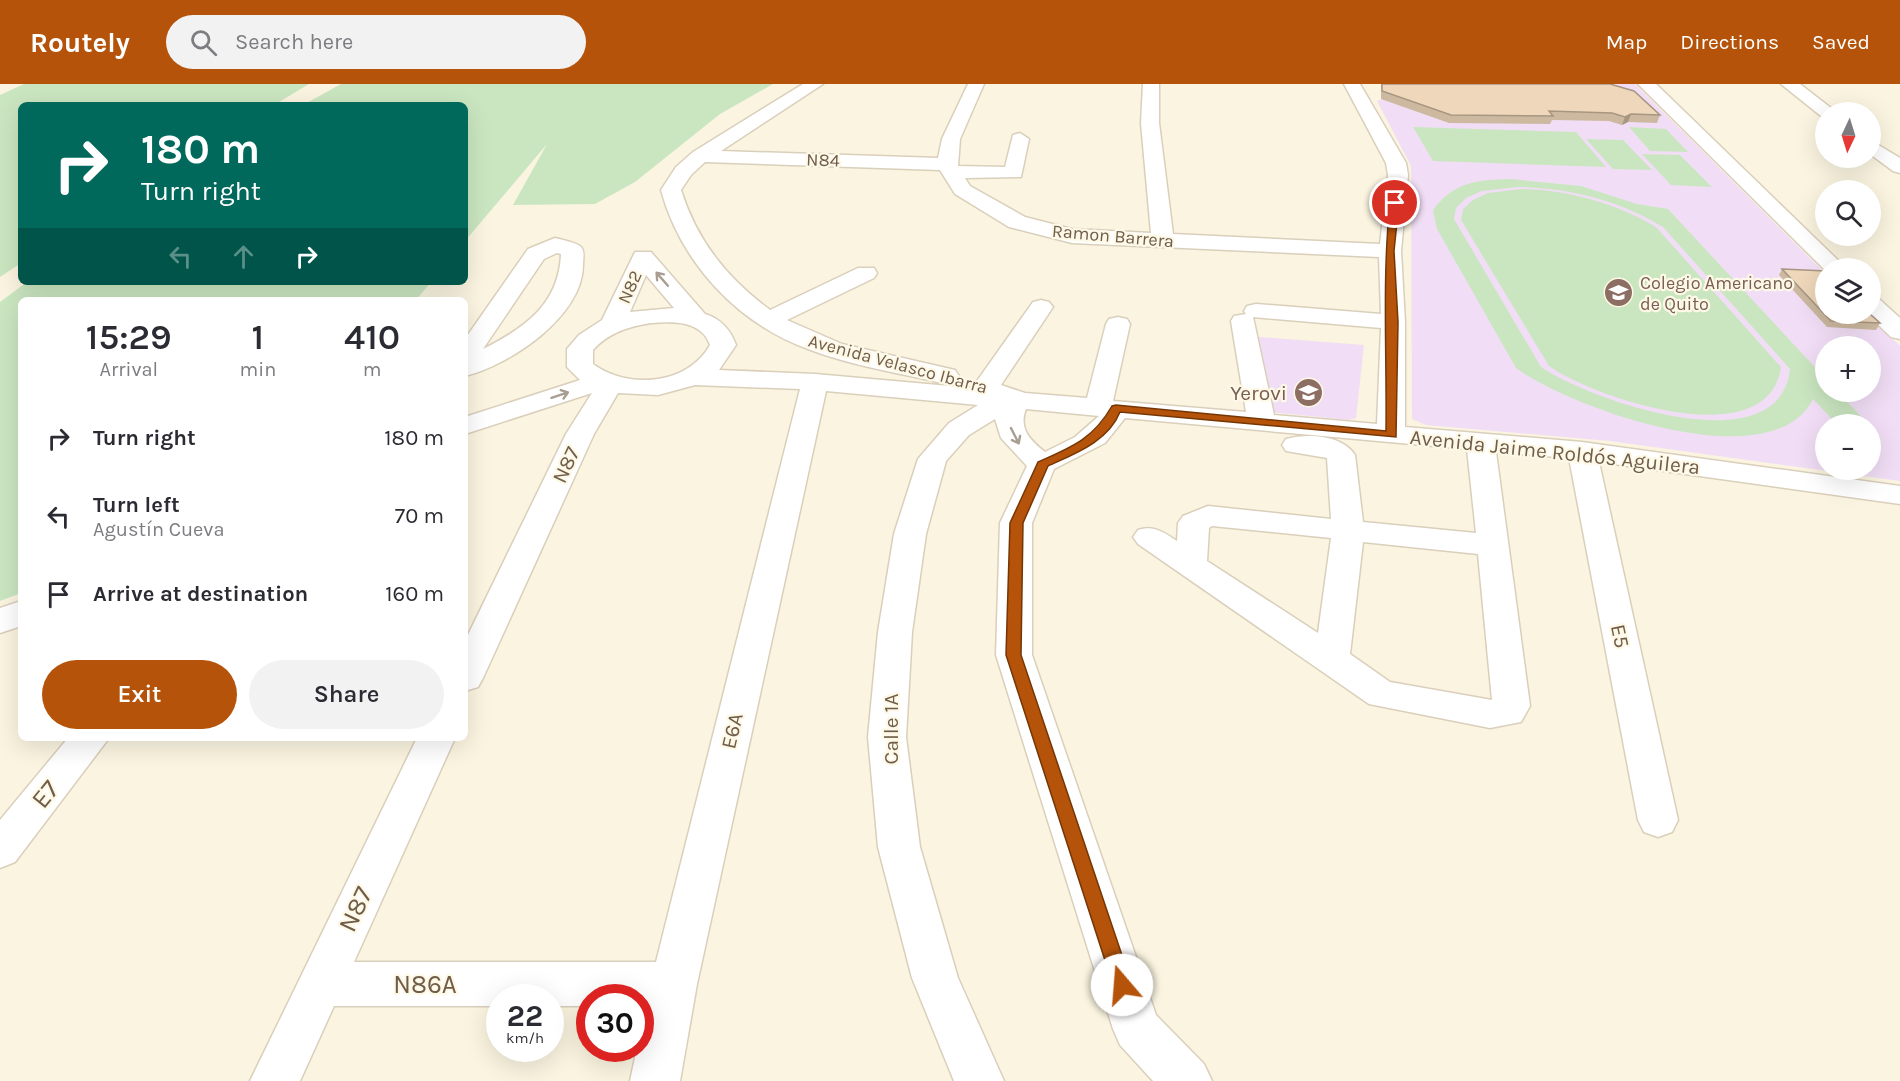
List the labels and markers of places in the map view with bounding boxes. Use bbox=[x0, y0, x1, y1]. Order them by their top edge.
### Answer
pin bbox=[1369, 177, 1420, 228]
place label: Colegio Americano de Quito bbox=[1640, 272, 1793, 315]
school or university icon: Colegio Americano de Quito bbox=[1603, 277, 1635, 309]
school or university icon: Yerovi bbox=[1292, 377, 1324, 409]
place label: Yerovi bbox=[1230, 381, 1287, 405]

